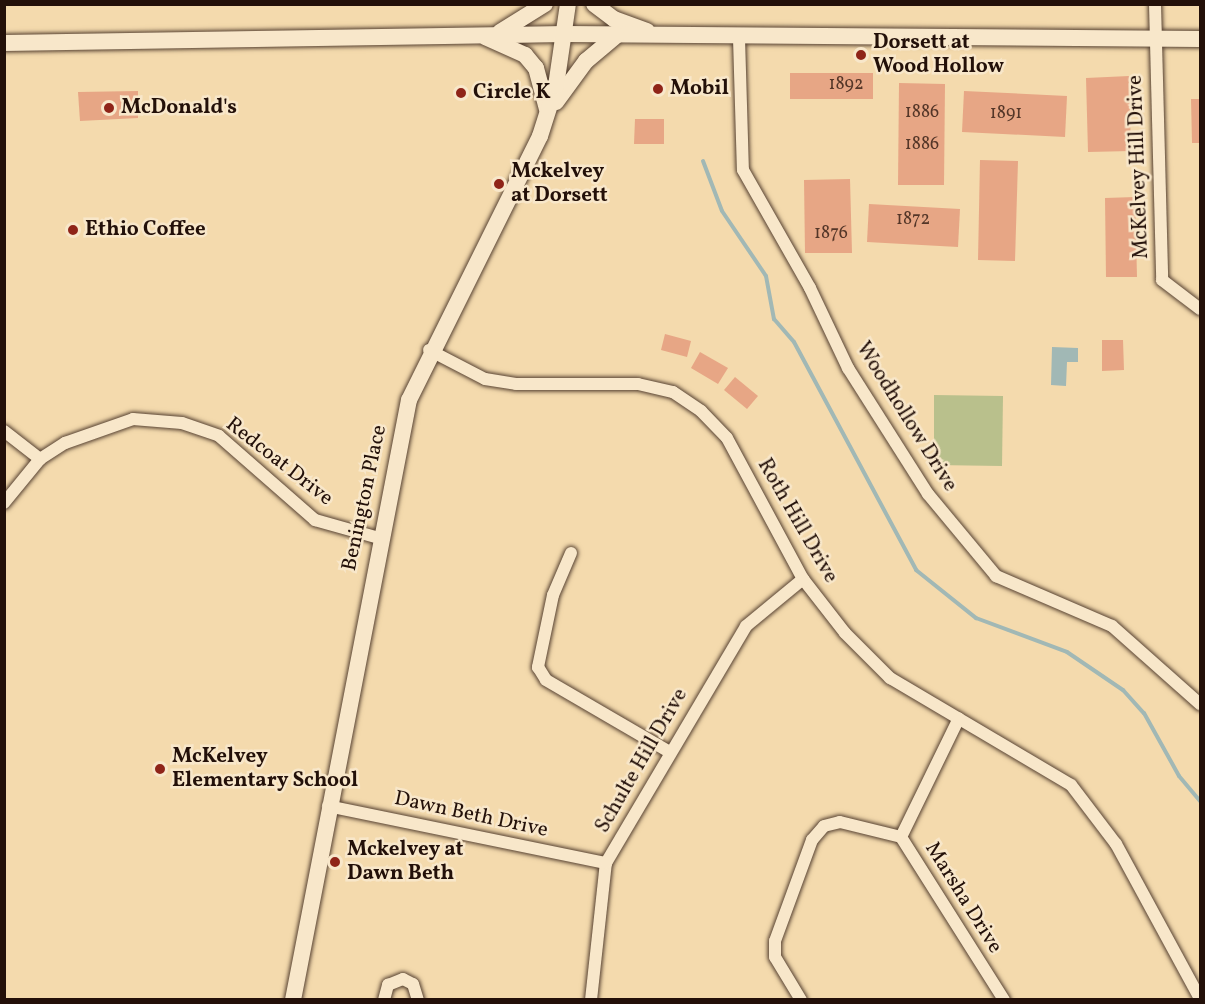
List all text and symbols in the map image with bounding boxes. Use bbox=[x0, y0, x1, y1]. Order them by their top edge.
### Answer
place label: Dorsett at Wood Hollow bbox=[873, 30, 1004, 80]
marker: Dorsett at Wood Hollow bbox=[854, 48, 868, 62]
house number: 1892 bbox=[828, 74, 864, 96]
street label: McKelvey Hill Drive bbox=[1123, 74, 1155, 260]
place label: Mobil bbox=[670, 76, 729, 102]
place label: Circle K bbox=[473, 80, 551, 106]
marker: Mobil bbox=[651, 82, 665, 96]
marker: Circle K bbox=[454, 86, 468, 100]
place label: McDonald's bbox=[121, 95, 237, 121]
marker: McDonald's bbox=[102, 101, 116, 115]
house number: 1886 bbox=[905, 102, 939, 124]
house number: 1891 bbox=[990, 103, 1022, 125]
house number: 1886 bbox=[905, 134, 939, 156]
place label: Mckelvey at Dorsett bbox=[511, 159, 608, 209]
marker: Mckelvey at Dorsett bbox=[492, 177, 506, 191]
house number: 1872 bbox=[896, 209, 930, 231]
place label: Ethio Coffee bbox=[85, 217, 206, 243]
marker: Ethio Coffee bbox=[66, 223, 80, 237]
house number: 1876 bbox=[814, 223, 848, 245]
street label: Woodhollow Drive bbox=[850, 337, 962, 497]
street label: Redcoat Drive bbox=[220, 412, 338, 512]
street label: Benington Place bbox=[337, 423, 393, 573]
street label: Roth Hill Drive bbox=[751, 454, 843, 588]
street label: Schulte Hill Drive bbox=[590, 684, 694, 838]
place label: McKelvey Elementary School bbox=[172, 744, 358, 794]
marker: McKelvey Elementary School bbox=[153, 762, 167, 776]
street label: Dawn Beth Drive bbox=[392, 786, 550, 844]
place label: Mckelvey at Dawn Beth bbox=[347, 837, 464, 887]
street label: Marsha Drive bbox=[919, 838, 1007, 958]
marker: Mckelvey at Dawn Beth bbox=[328, 855, 342, 869]

